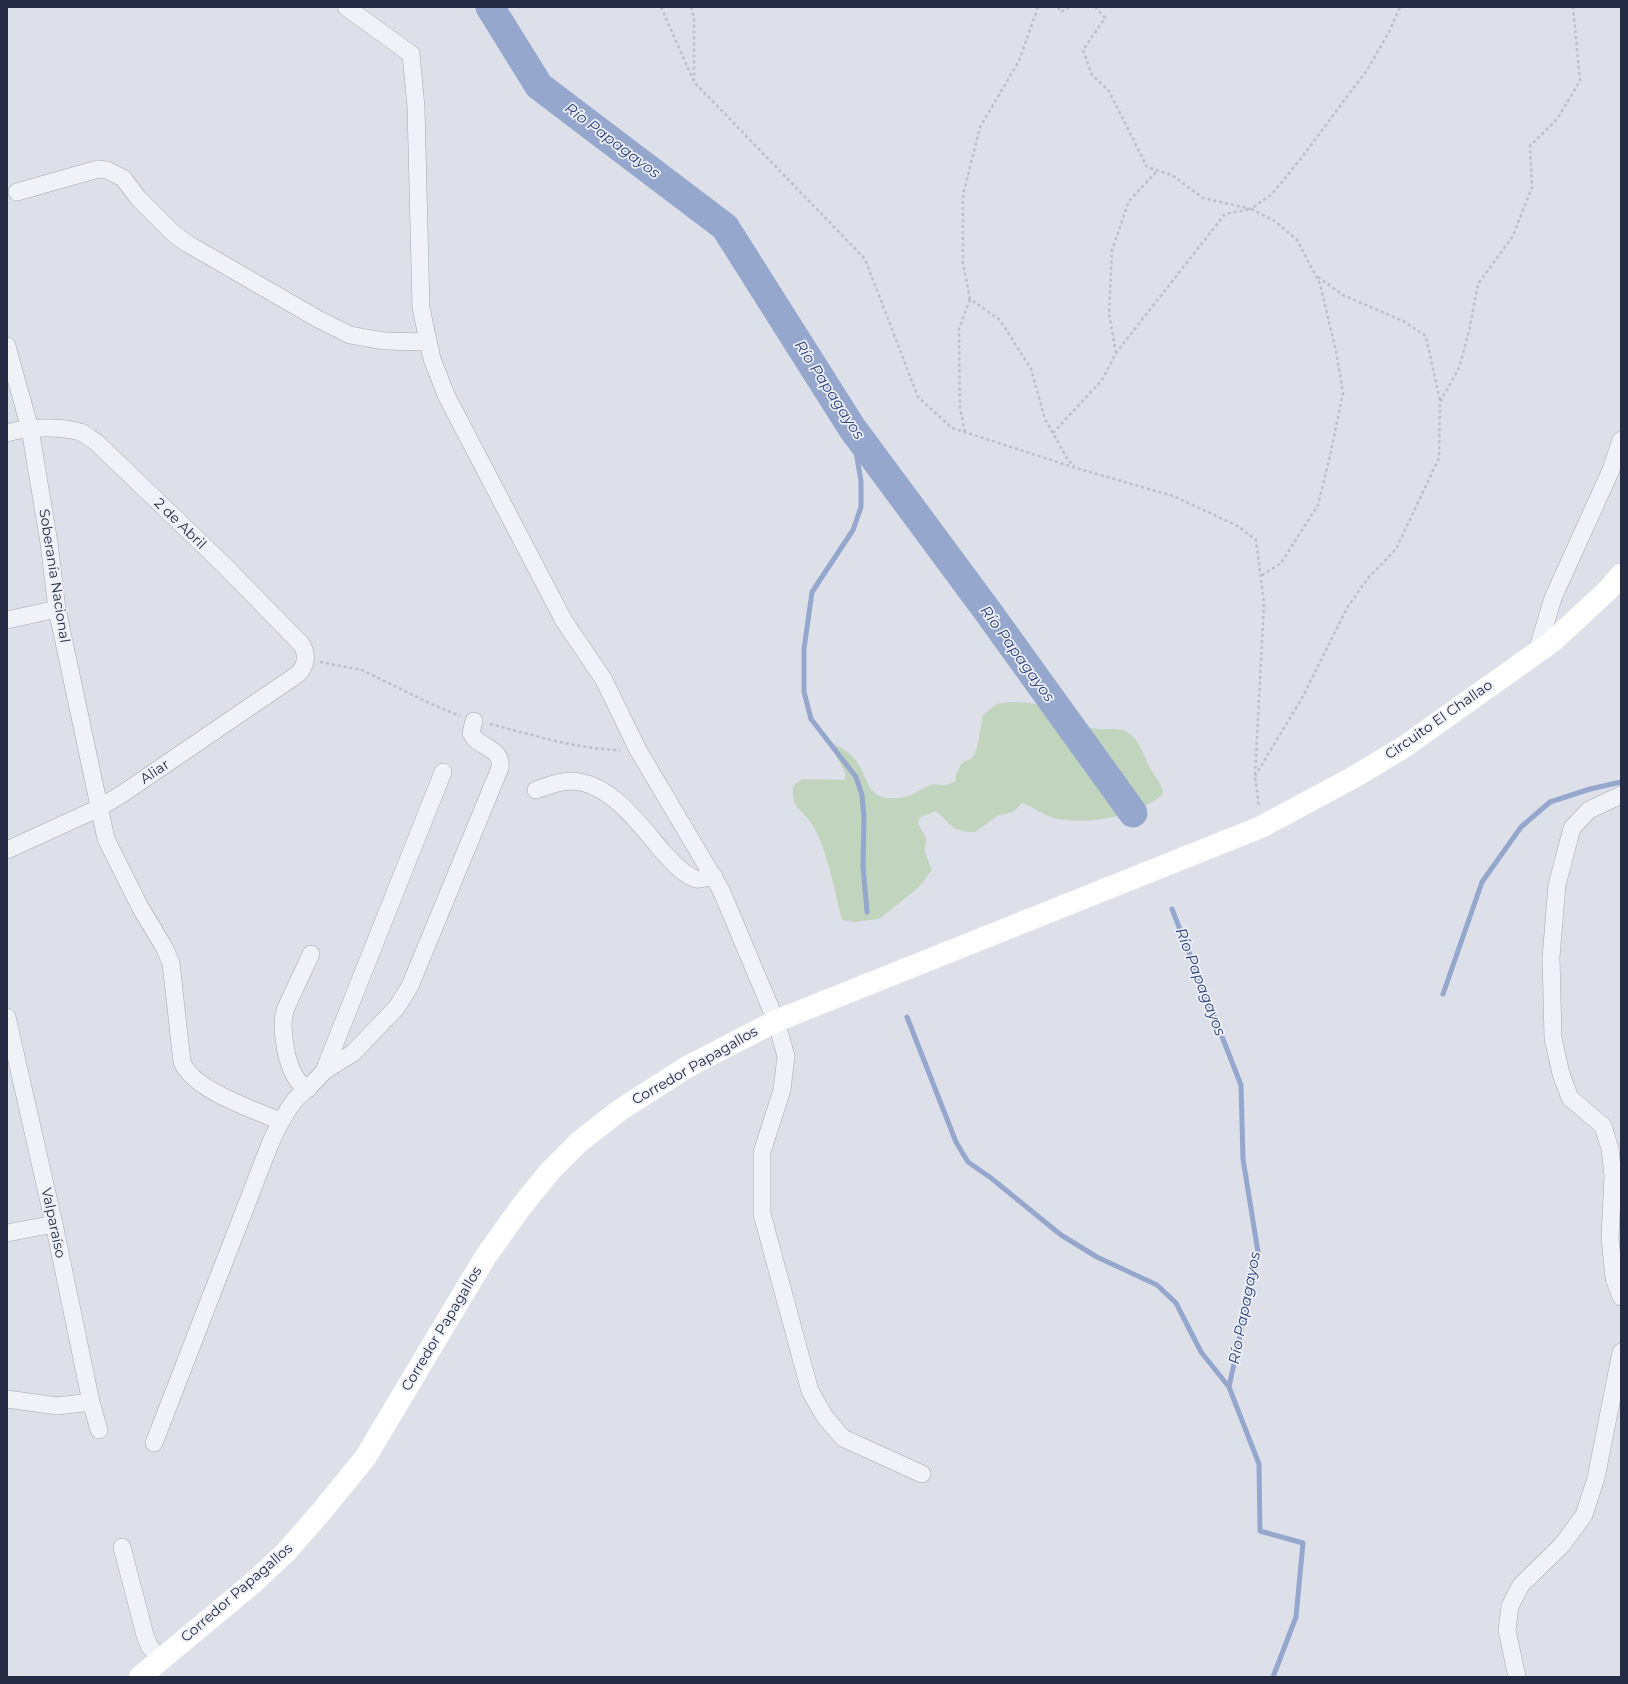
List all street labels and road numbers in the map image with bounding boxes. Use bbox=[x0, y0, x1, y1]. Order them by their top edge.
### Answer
street label: 2 de Abril bbox=[150, 495, 210, 553]
street label: Soberanía Nacional bbox=[35, 508, 73, 644]
street label: Circuito El Challao bbox=[1382, 677, 1496, 763]
street label: Aliar bbox=[137, 756, 173, 788]
street label: Corredor Papagallos bbox=[629, 1023, 761, 1109]
street label: Valparaíso bbox=[37, 1186, 69, 1260]
street label: Corredor Papagallos bbox=[398, 1264, 486, 1394]
street label: Corredor Papagallos bbox=[178, 1540, 296, 1646]

